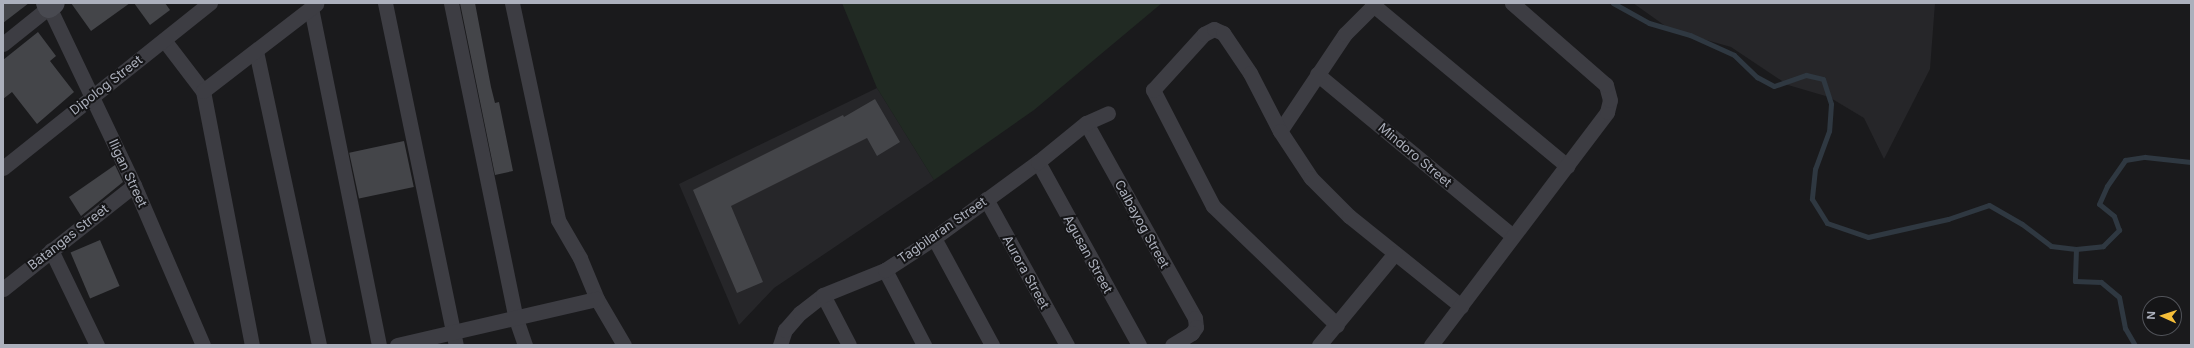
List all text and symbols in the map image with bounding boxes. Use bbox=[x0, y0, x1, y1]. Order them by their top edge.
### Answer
street label: Dipolog Street bbox=[67, 52, 145, 118]
street label: Mindoro Street bbox=[1375, 120, 1455, 190]
street label: Iligan Street bbox=[105, 137, 151, 209]
street label: Calbayog Street bbox=[1111, 177, 1173, 271]
street label: Tagbilaran Street bbox=[895, 194, 989, 266]
street label: Batangas Street bbox=[25, 201, 111, 273]
street label: Agusan Street bbox=[1060, 212, 1116, 296]
street label: Aurora Street bbox=[999, 233, 1053, 311]
north arrow bbox=[2142, 296, 2182, 336]
text: N bbox=[2144, 311, 2158, 320]

